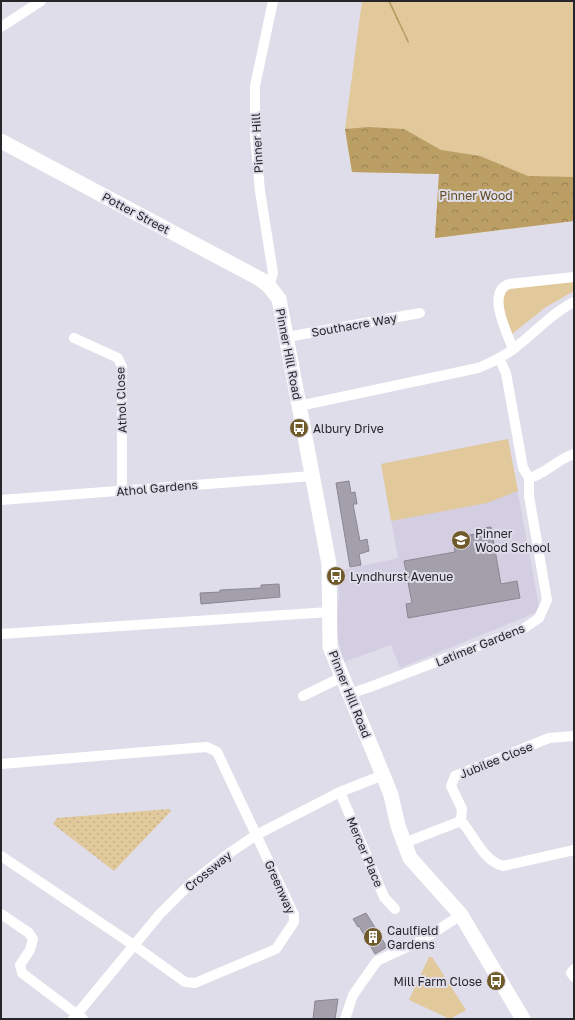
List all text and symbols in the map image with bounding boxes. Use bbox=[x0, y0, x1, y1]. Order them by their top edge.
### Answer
street label: Pinner Hill bbox=[248, 112, 266, 174]
park label: Pinner Wood bbox=[439, 188, 513, 203]
street label: Potter Street bbox=[100, 189, 173, 237]
street label: Pinner Hill Road bbox=[273, 307, 305, 401]
street label: Southacre Way bbox=[310, 310, 398, 340]
street label: Athol Close bbox=[112, 367, 130, 433]
bus stop icon: Albury Drive bbox=[288, 417, 310, 439]
place label: Albury Drive bbox=[313, 421, 384, 436]
street label: Athol Gardens bbox=[116, 477, 198, 499]
place label: Pinner Wood School bbox=[475, 526, 551, 555]
school or university icon: Pinner Wood School bbox=[450, 529, 472, 551]
bus stop icon: Lyndhurst Avenue bbox=[325, 565, 347, 587]
place label: Lyndhurst Avenue bbox=[350, 569, 453, 584]
street label: Latimer Gardens bbox=[433, 620, 527, 670]
street label: Pinner Hill Road bbox=[326, 648, 374, 740]
street label: Jubilee Close bbox=[457, 739, 535, 781]
street label: Mercer Place bbox=[343, 815, 387, 889]
street label: Crossway bbox=[182, 848, 234, 894]
street label: Greenway bbox=[262, 858, 299, 916]
place label: Caulfield Gardens bbox=[387, 923, 438, 952]
building icon: Caulfield Gardens bbox=[362, 926, 384, 948]
bus stop icon: Mill Farm Close bbox=[485, 970, 507, 992]
place label: Mill Farm Close bbox=[393, 974, 482, 989]

